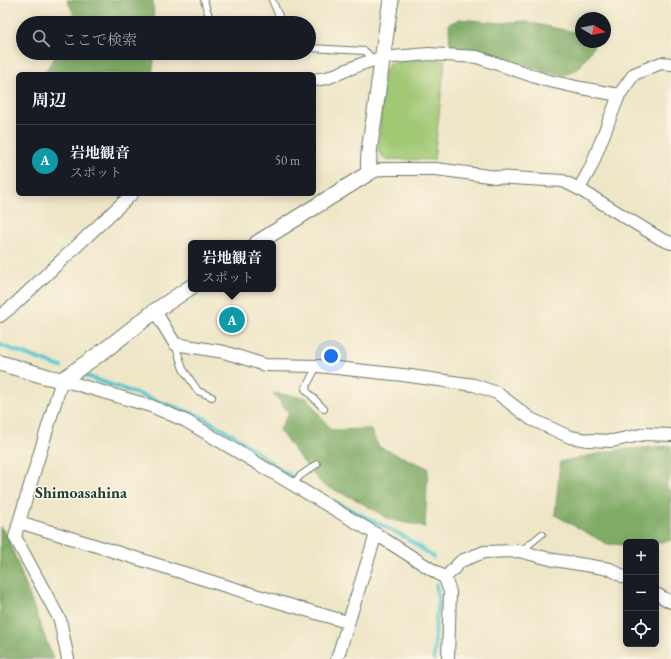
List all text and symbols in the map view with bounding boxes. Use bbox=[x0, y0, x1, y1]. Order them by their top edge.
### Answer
north arrow bbox=[575, 12, 611, 48]
search box bbox=[16, 16, 316, 60]
icon: search bbox=[30, 27, 52, 49]
text: ここで検索 bbox=[62, 30, 137, 49]
text: 周辺 bbox=[32, 89, 66, 111]
text: 岩地観音 bbox=[70, 143, 130, 162]
text: A bbox=[40, 152, 50, 169]
text: 50 m bbox=[275, 152, 300, 169]
text: スポット bbox=[70, 164, 122, 181]
popup bbox=[188, 240, 276, 292]
text: 岩地観音 bbox=[202, 248, 262, 267]
text: スポット bbox=[202, 269, 254, 286]
pin: A bbox=[219, 305, 245, 335]
your location bbox=[321, 346, 341, 366]
district label: Shimoasahina bbox=[35, 482, 128, 503]
map controls bbox=[623, 539, 659, 647]
button: + bbox=[623, 539, 659, 575]
button: − bbox=[623, 575, 659, 611]
button: locate bbox=[623, 611, 659, 647]

